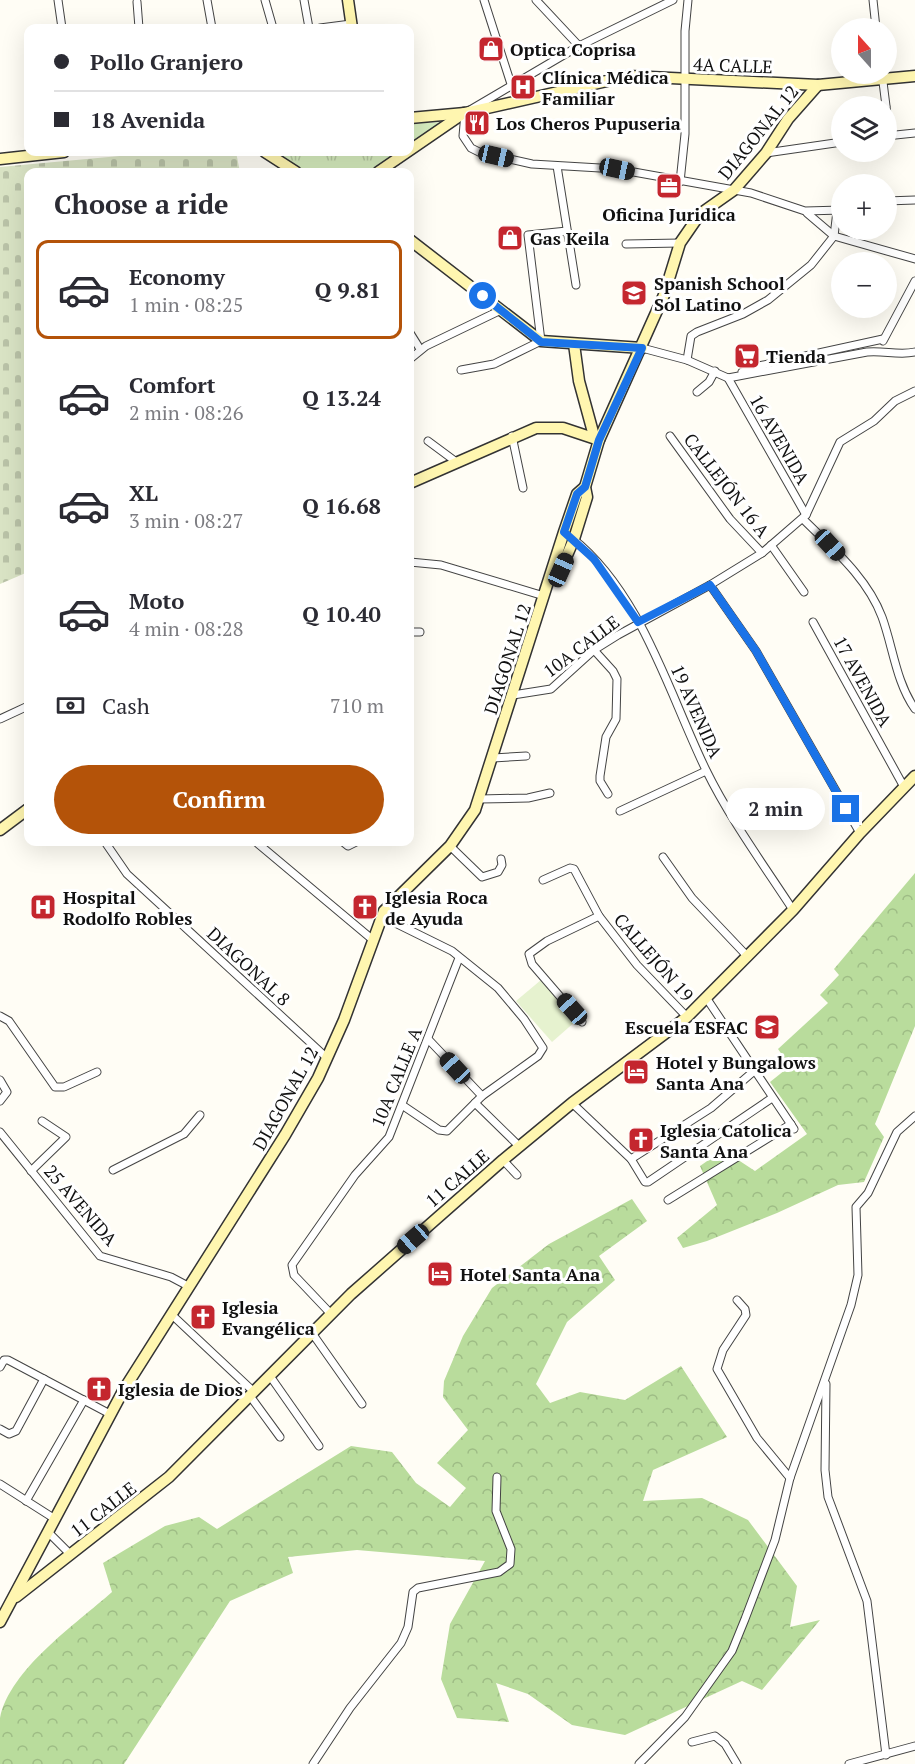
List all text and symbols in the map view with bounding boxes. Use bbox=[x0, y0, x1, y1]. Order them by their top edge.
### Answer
north arrow bbox=[831, 18, 897, 84]
map controls bbox=[831, 18, 897, 318]
shop icon: Optica Coprisa bbox=[476, 34, 506, 64]
place label: Optica Coprisa bbox=[510, 37, 636, 61]
text: Pollo Granjero bbox=[90, 47, 243, 76]
street label: 4A CALLE bbox=[693, 52, 773, 78]
place label: Clínica Médica Familiar bbox=[542, 65, 669, 110]
hospital icon: Clínica Médica Familiar bbox=[508, 72, 538, 102]
street label: DIAGONAL 12 bbox=[712, 80, 804, 184]
button: layers bbox=[831, 96, 897, 162]
text: 18 Avenida bbox=[90, 105, 205, 134]
restaurant icon: Los Cheros Pupuseria bbox=[462, 108, 492, 138]
place label: Los Cheros Pupuseria bbox=[496, 111, 681, 135]
car bbox=[476, 143, 516, 169]
car bbox=[598, 156, 636, 182]
office icon: Oficina Juridica bbox=[654, 171, 684, 201]
button: + bbox=[831, 174, 897, 240]
text: Choose a ride bbox=[54, 186, 229, 222]
place label: Oficina Juridica bbox=[602, 202, 736, 226]
shop icon: Gas Keila bbox=[495, 223, 525, 253]
place label: Gas Keila bbox=[530, 226, 609, 250]
button: − bbox=[831, 252, 897, 318]
text: Economy bbox=[129, 262, 225, 291]
icon: car bbox=[57, 263, 111, 317]
place label: Spanish School Sol Latino bbox=[654, 271, 785, 316]
text: Q 9.81 bbox=[315, 275, 381, 304]
school or university icon: Spanish School Sol Latino bbox=[619, 278, 649, 308]
route start bbox=[469, 282, 496, 309]
text: 1 min · 08:25 bbox=[129, 291, 243, 318]
supermarket icon: Tienda bbox=[732, 341, 762, 371]
place label: Tienda bbox=[766, 344, 826, 368]
text: Comfort bbox=[129, 370, 215, 399]
icon: car bbox=[57, 371, 111, 425]
text: Q 13.24 bbox=[302, 383, 381, 412]
street label: 16 AVENIDA bbox=[745, 390, 816, 489]
text: 2 min · 08:26 bbox=[129, 399, 243, 426]
street label: CALLEJÓN 16 A bbox=[679, 428, 776, 543]
text: XL bbox=[129, 478, 158, 507]
icon: car bbox=[57, 479, 111, 533]
text: Q 16.68 bbox=[302, 491, 381, 520]
text: 3 min · 08:27 bbox=[129, 507, 243, 534]
car bbox=[811, 526, 849, 564]
car bbox=[545, 550, 577, 590]
text: Moto bbox=[129, 586, 184, 615]
icon: car bbox=[57, 587, 111, 641]
text: Q 10.40 bbox=[302, 599, 381, 628]
street label: DIAGONAL 12 bbox=[478, 601, 536, 717]
street label: 10A CALLE bbox=[538, 610, 624, 682]
text: 4 min · 08:28 bbox=[129, 615, 243, 642]
street label: 17 AVENIDA bbox=[828, 631, 898, 731]
street label: 19 AVENIDA bbox=[666, 660, 729, 762]
icon: cash bbox=[54, 689, 87, 722]
text: Cash bbox=[102, 691, 150, 720]
text: 710 m bbox=[330, 692, 384, 719]
button: Confirm bbox=[54, 765, 384, 834]
callout: 2 min bbox=[726, 788, 825, 830]
text: 2 min bbox=[748, 795, 803, 822]
route end bbox=[832, 795, 859, 822]
place label: Hospital Rodolfo Robles bbox=[63, 885, 192, 930]
place label: Iglesia Roca de Ayuda bbox=[385, 885, 488, 930]
hospital icon: Hospital Rodolfo Robles bbox=[28, 892, 58, 922]
church icon: Iglesia Roca de Ayuda bbox=[350, 892, 380, 922]
street label: CALLEJÓN 19 bbox=[609, 908, 699, 1006]
street label: DIAGONAL 8 bbox=[202, 921, 296, 1011]
car bbox=[553, 990, 591, 1028]
school or university icon: Escuela ESFAC bbox=[752, 1012, 782, 1042]
place label: Escuela ESFAC bbox=[625, 1015, 748, 1039]
street label: 10A CALLE A bbox=[365, 1023, 427, 1130]
street label: DIAGONAL 12 bbox=[247, 1042, 323, 1154]
car bbox=[436, 1049, 474, 1087]
place label: Hotel y Bungalows Santa Ana bbox=[656, 1050, 816, 1095]
hotel icon: Hotel y Bungalows Santa Ana bbox=[621, 1057, 651, 1087]
place label: Iglesia Catolica Santa Ana bbox=[660, 1118, 792, 1163]
church icon: Iglesia Catolica Santa Ana bbox=[626, 1125, 656, 1155]
street label: 11 CALLE bbox=[420, 1144, 494, 1212]
street label: 25 AVENIDA bbox=[39, 1159, 123, 1251]
car bbox=[394, 1220, 432, 1258]
hotel icon: Hotel Santa Ana bbox=[425, 1259, 455, 1289]
place label: Hotel Santa Ana bbox=[460, 1262, 600, 1286]
place label: Iglesia Evangélica bbox=[222, 1295, 315, 1340]
church icon: Iglesia Evangélica bbox=[188, 1302, 218, 1332]
church icon: Iglesia de Dios bbox=[84, 1374, 114, 1404]
place label: Iglesia de Dios bbox=[118, 1377, 243, 1401]
street label: 11 CALLE bbox=[65, 1476, 141, 1542]

